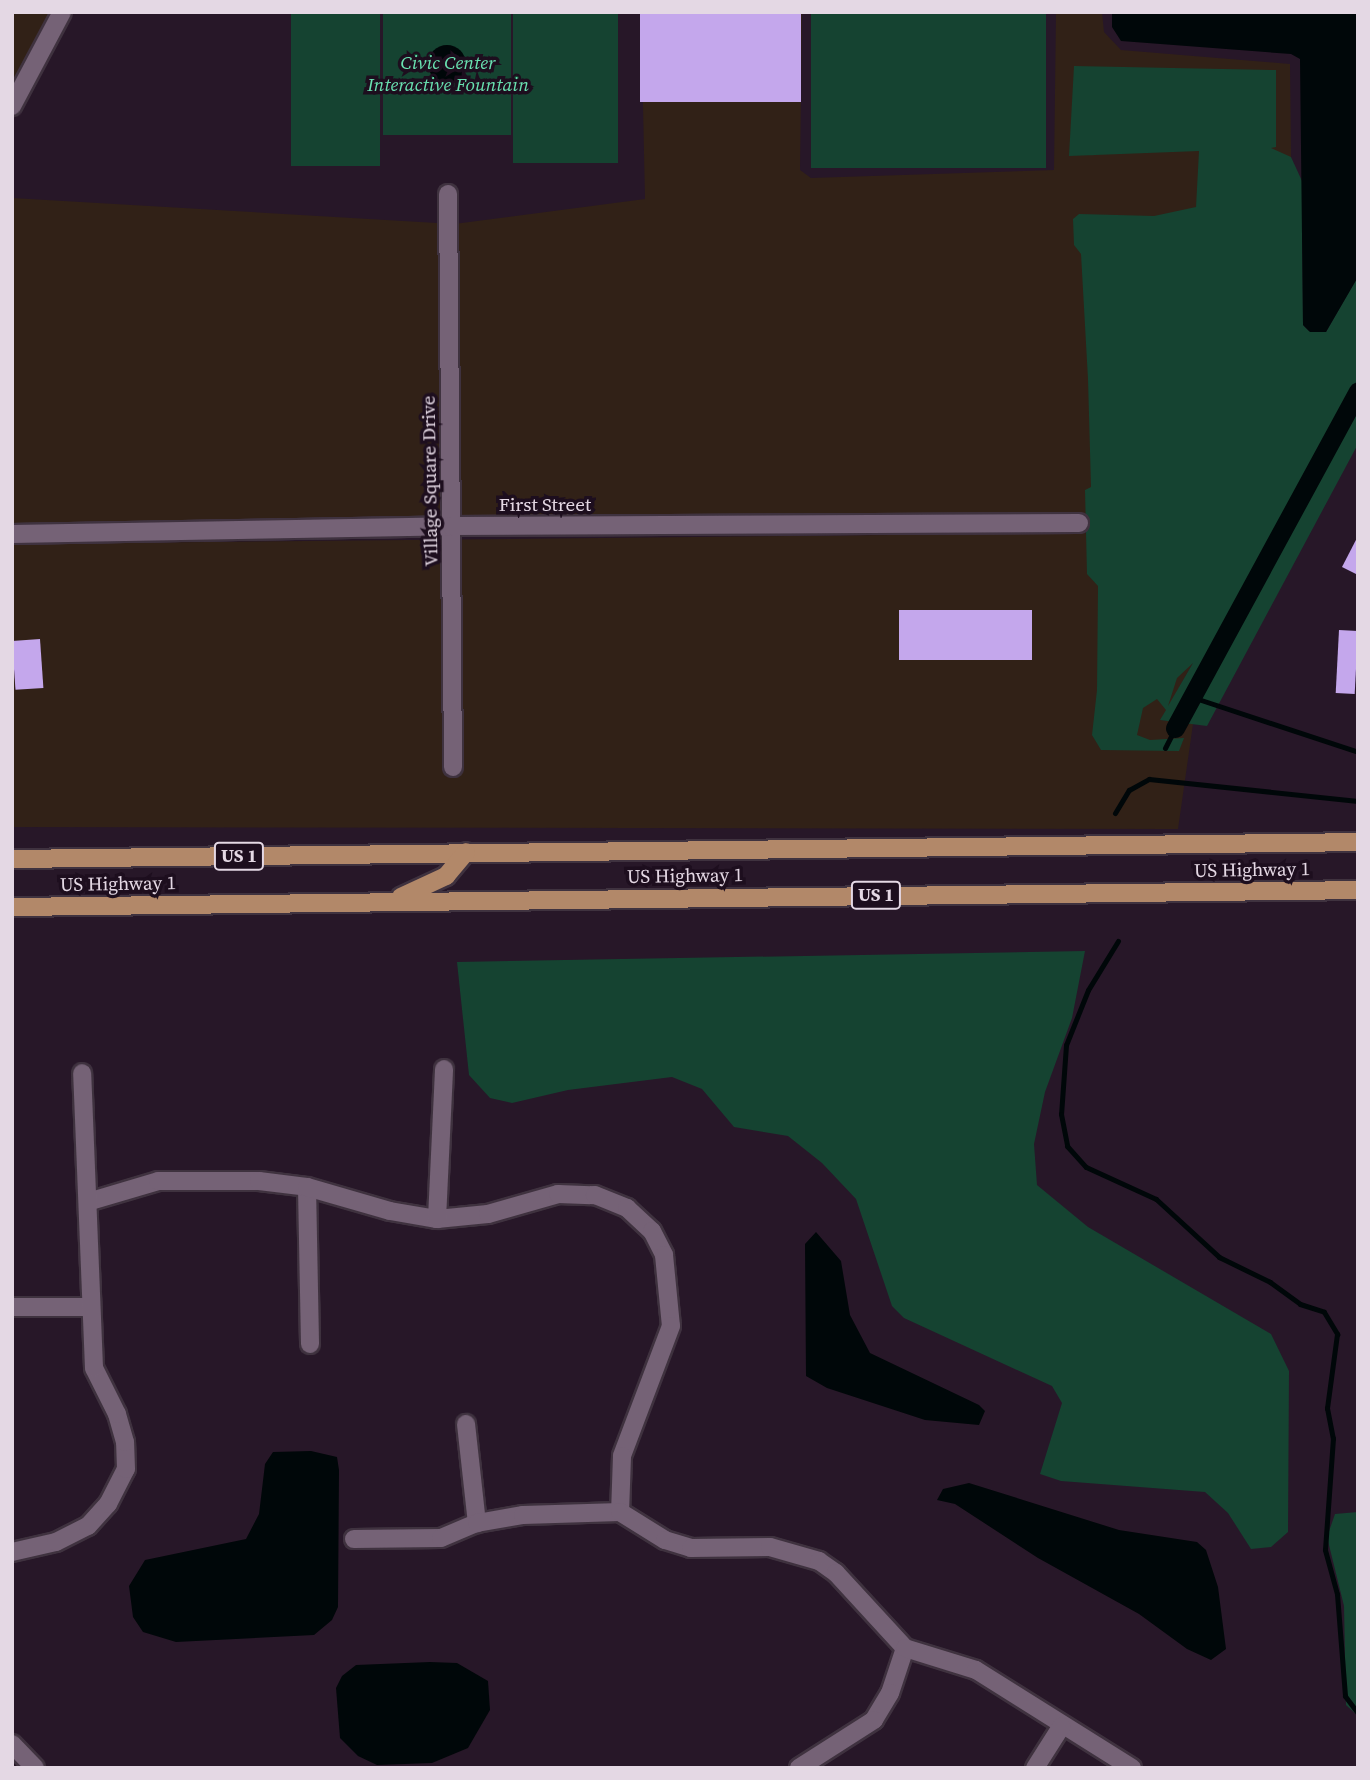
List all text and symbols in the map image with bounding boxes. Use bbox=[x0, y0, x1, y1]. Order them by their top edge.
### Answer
park label: Civic Center Interactive Fountain bbox=[367, 52, 529, 96]
street label: Village Square Drive bbox=[417, 395, 443, 567]
street label: First Street bbox=[499, 494, 591, 516]
road number: US 1 bbox=[213, 842, 265, 870]
street label: US Highway 1 bbox=[1194, 858, 1310, 882]
street label: US Highway 1 bbox=[627, 864, 743, 888]
street label: US Highway 1 bbox=[60, 872, 176, 896]
road number: US 1 bbox=[850, 880, 902, 910]

